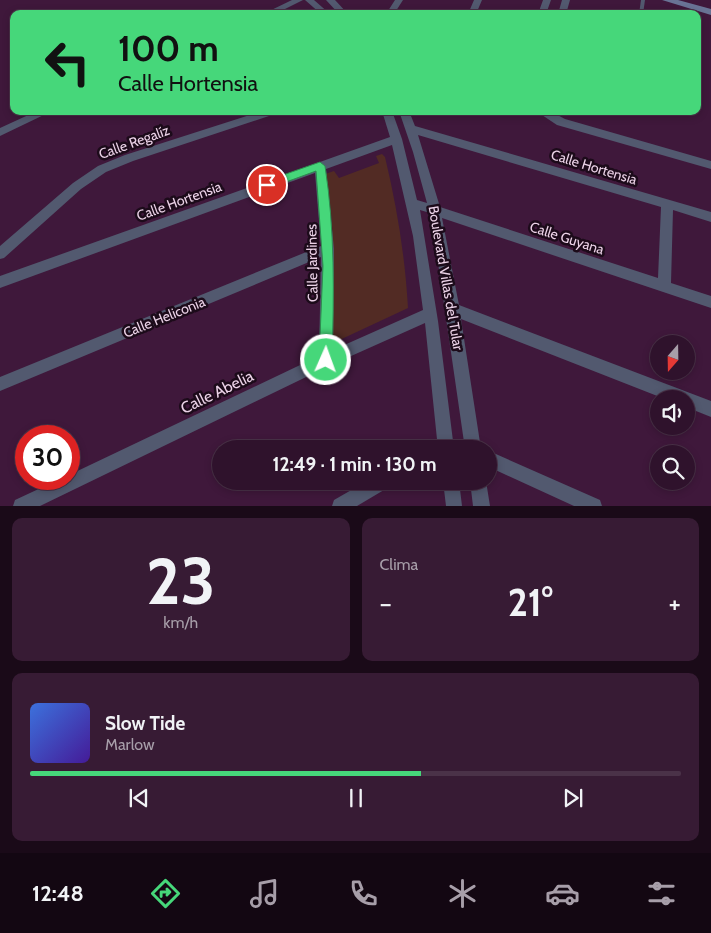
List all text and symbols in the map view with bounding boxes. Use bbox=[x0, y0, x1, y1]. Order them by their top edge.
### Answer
text: 100 m bbox=[118, 27, 219, 70]
icon: left bbox=[35, 30, 100, 95]
text: Calle Hortensia bbox=[118, 70, 258, 97]
street label: Calle Regalíz bbox=[96, 121, 172, 163]
street label: Calle Hortensia bbox=[549, 145, 640, 189]
pin bbox=[246, 164, 288, 206]
icon: arrive bbox=[253, 171, 281, 199]
street label: Calle Hortensia bbox=[134, 177, 224, 225]
street label: Boulevard Villas del Tular bbox=[424, 204, 468, 352]
street label: Calle Guyana bbox=[528, 218, 607, 259]
street label: Calle Jardines bbox=[302, 224, 322, 302]
street label: Calle Heliconia bbox=[120, 292, 208, 342]
position arrow bbox=[299, 333, 351, 385]
north arrow bbox=[650, 335, 695, 380]
map controls bbox=[650, 335, 695, 490]
street label: Calle Abelia bbox=[178, 366, 257, 418]
button: sound bbox=[650, 390, 695, 435]
speed limit sign: 30 bbox=[15, 425, 80, 490]
button: search bbox=[650, 445, 695, 490]
text: 12:49 · 1 min · 130 m bbox=[273, 453, 436, 476]
text: 23 bbox=[146, 541, 215, 620]
text: Clima bbox=[380, 555, 418, 574]
text: 21° bbox=[508, 579, 553, 626]
text: − bbox=[380, 586, 392, 620]
text: + bbox=[669, 586, 681, 620]
text: km/h bbox=[163, 613, 198, 632]
text: Slow Tide bbox=[105, 712, 185, 735]
text: Marlow bbox=[105, 735, 155, 754]
icon: previous bbox=[125, 784, 153, 812]
icon: pause bbox=[342, 784, 370, 812]
icon: next bbox=[559, 784, 587, 812]
icon: directions bbox=[148, 876, 183, 911]
icon: music bbox=[247, 876, 282, 911]
icon: phone bbox=[346, 876, 381, 911]
icon: climate bbox=[445, 876, 480, 911]
icon: car bbox=[545, 876, 580, 911]
icon: filters bbox=[644, 876, 679, 911]
text: 12:48 bbox=[32, 880, 84, 907]

